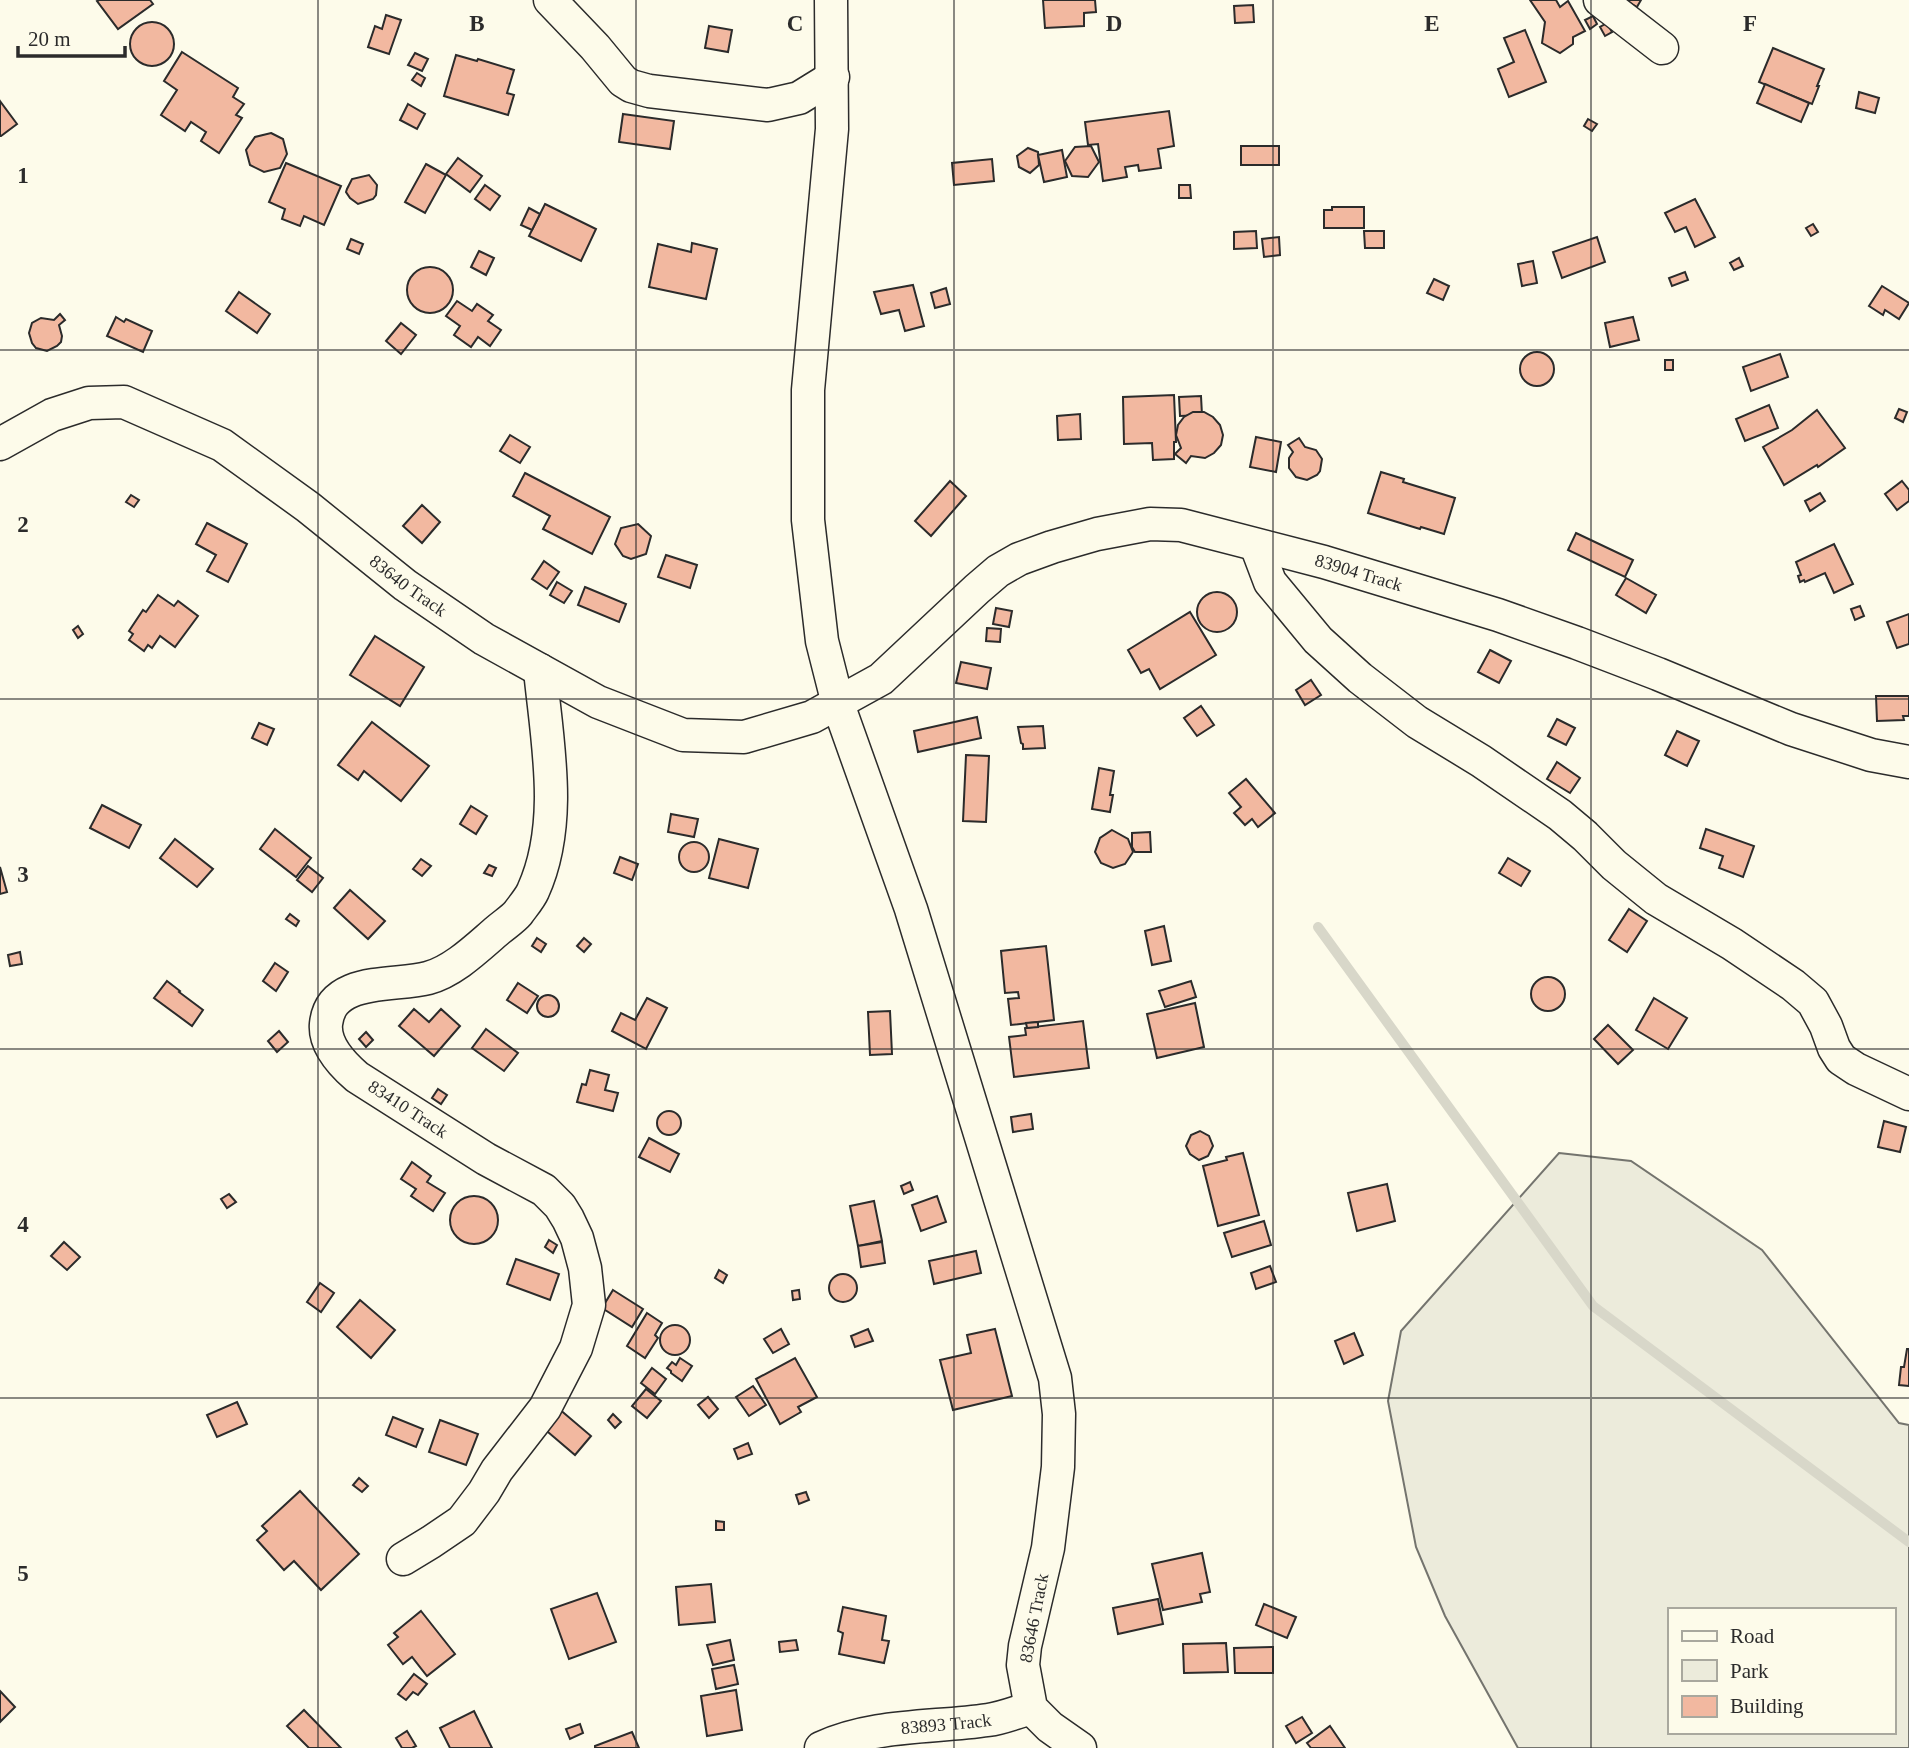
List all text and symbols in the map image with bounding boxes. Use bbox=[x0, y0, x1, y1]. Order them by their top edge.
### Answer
text: B bbox=[469, 11, 485, 36]
text: C bbox=[787, 11, 803, 36]
text: D bbox=[1106, 11, 1122, 36]
text: E bbox=[1424, 11, 1440, 36]
text: F bbox=[1743, 11, 1757, 36]
scale bar bbox=[18, 14, 124, 58]
text: 20 m bbox=[28, 27, 71, 51]
text: 1 bbox=[17, 163, 29, 188]
text: 2 bbox=[17, 512, 29, 537]
street label: 83904 Track bbox=[1313, 550, 1405, 595]
street label: 83640 Track bbox=[366, 551, 451, 621]
text: 3 bbox=[17, 862, 29, 887]
street label: 83410 Track bbox=[365, 1076, 451, 1142]
text: 4 bbox=[17, 1212, 29, 1237]
text: 5 bbox=[17, 1561, 29, 1586]
street label: 83646 Track bbox=[1016, 1572, 1052, 1664]
legend bbox=[1668, 1608, 1895, 1734]
text: Road bbox=[1730, 1624, 1775, 1648]
text: Park bbox=[1730, 1659, 1769, 1683]
text: Building bbox=[1730, 1694, 1804, 1718]
street label: 83893 Track bbox=[900, 1710, 992, 1738]

